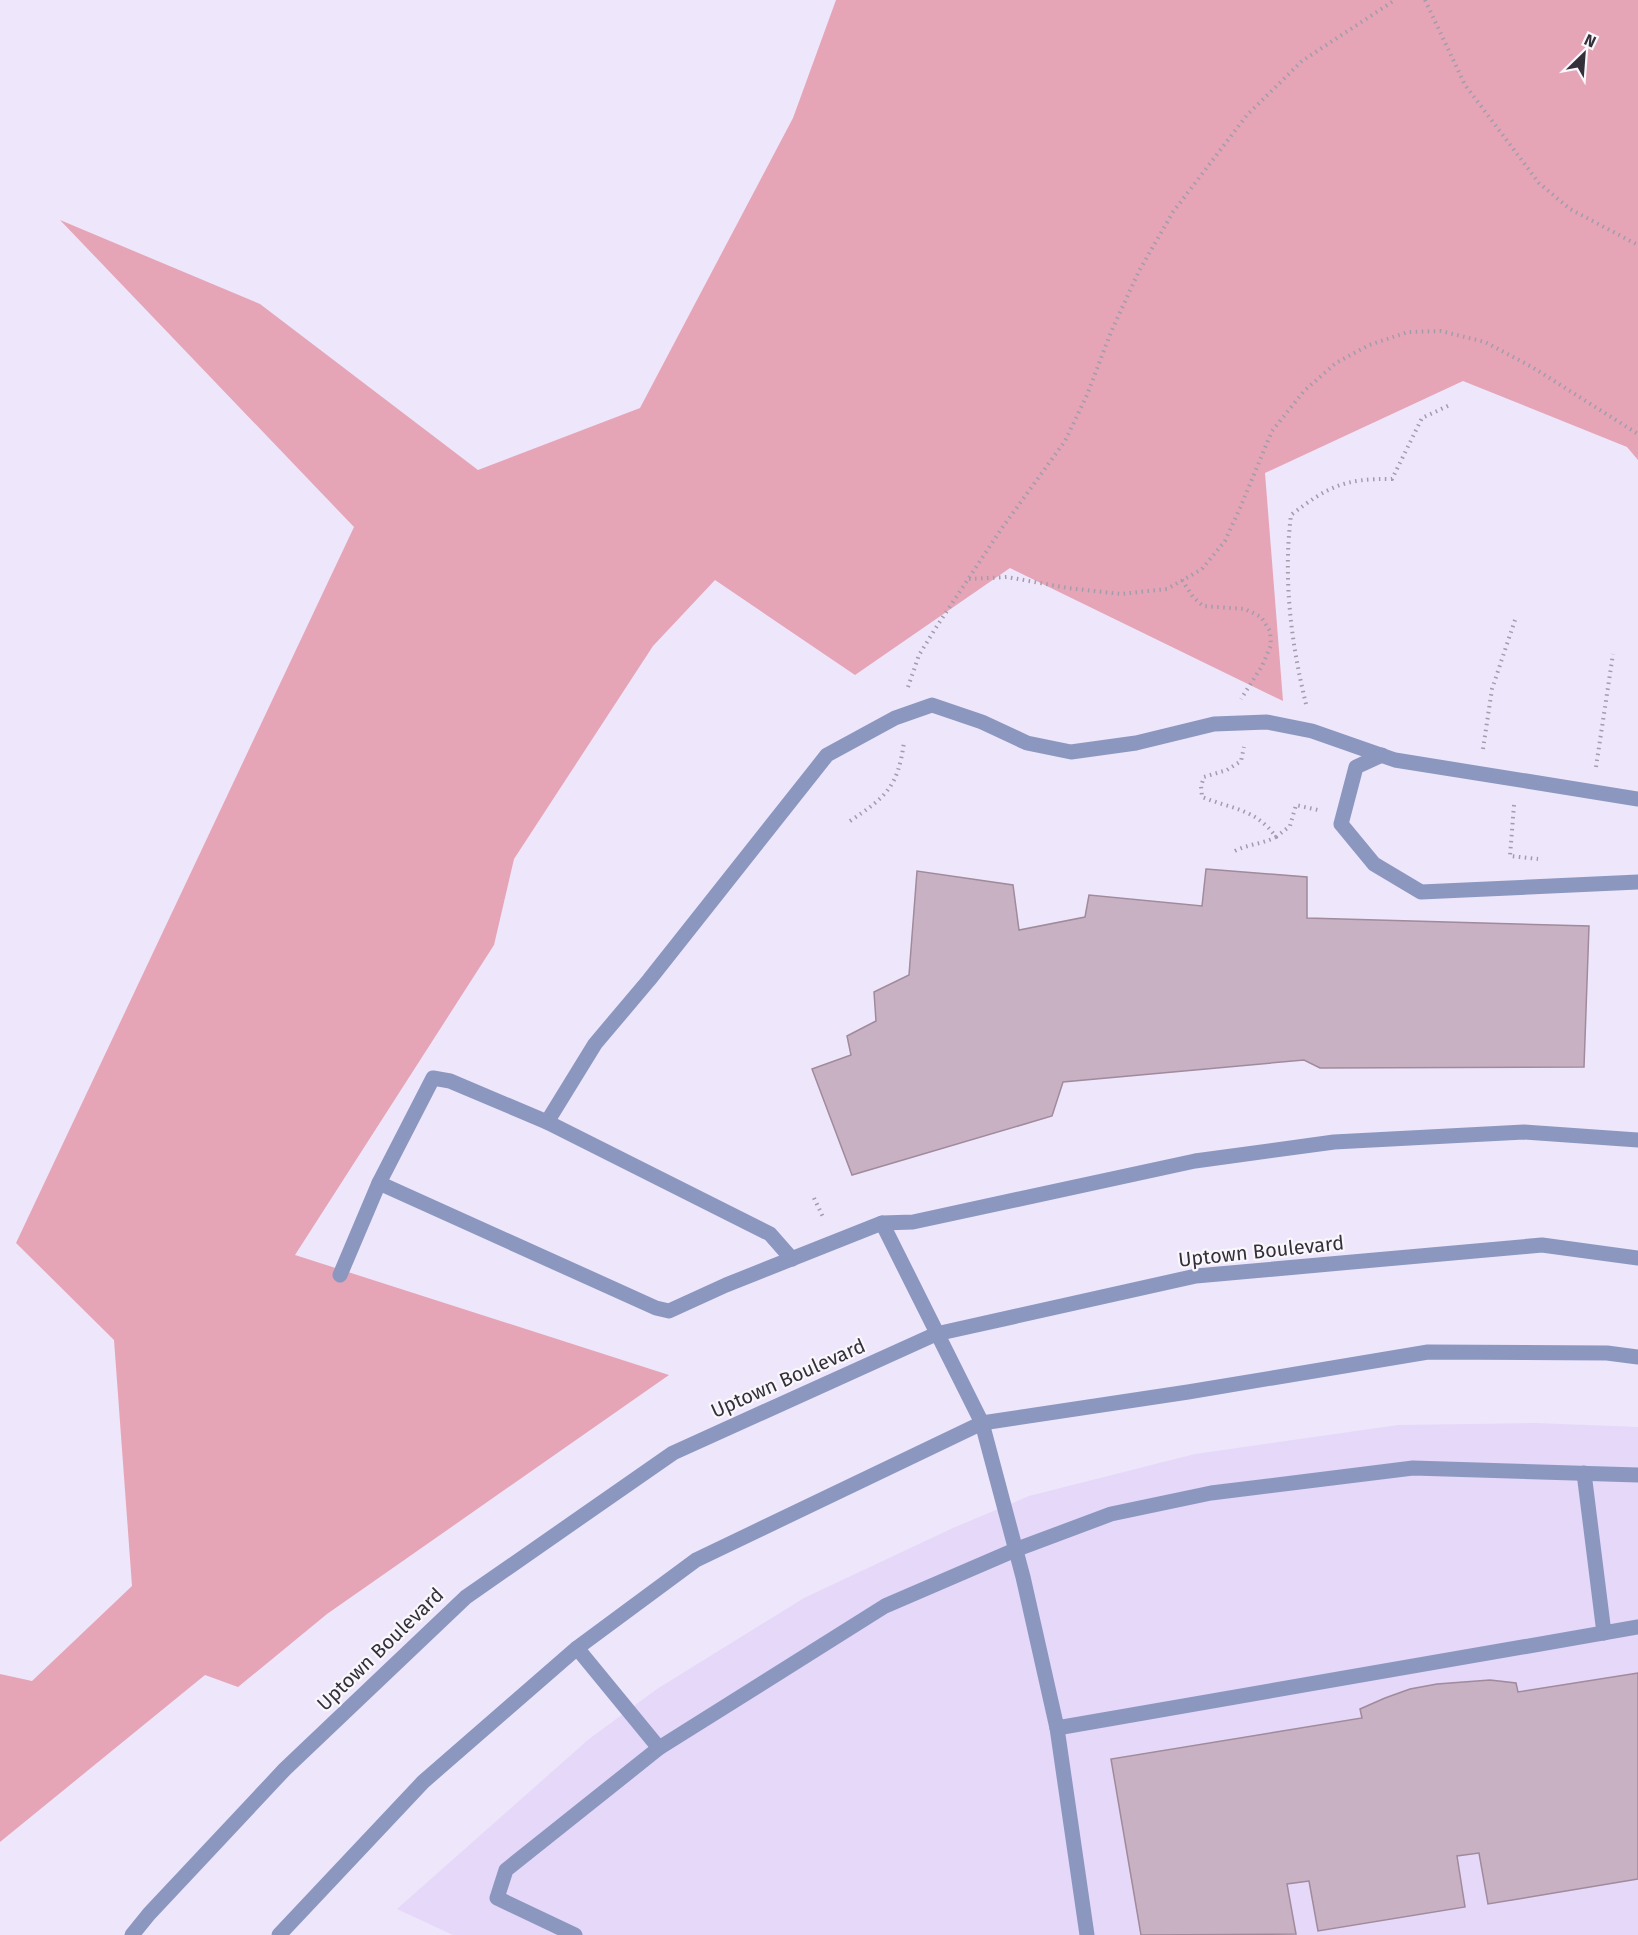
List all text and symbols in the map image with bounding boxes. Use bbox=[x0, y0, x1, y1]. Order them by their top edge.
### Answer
north arrow bbox=[1554, 24, 1614, 84]
text: N bbox=[1581, 30, 1599, 52]
street label: Uptown Boulevard bbox=[1177, 1230, 1345, 1272]
street label: Uptown Boulevard bbox=[707, 1333, 869, 1423]
street label: Uptown Boulevard bbox=[312, 1582, 448, 1716]

